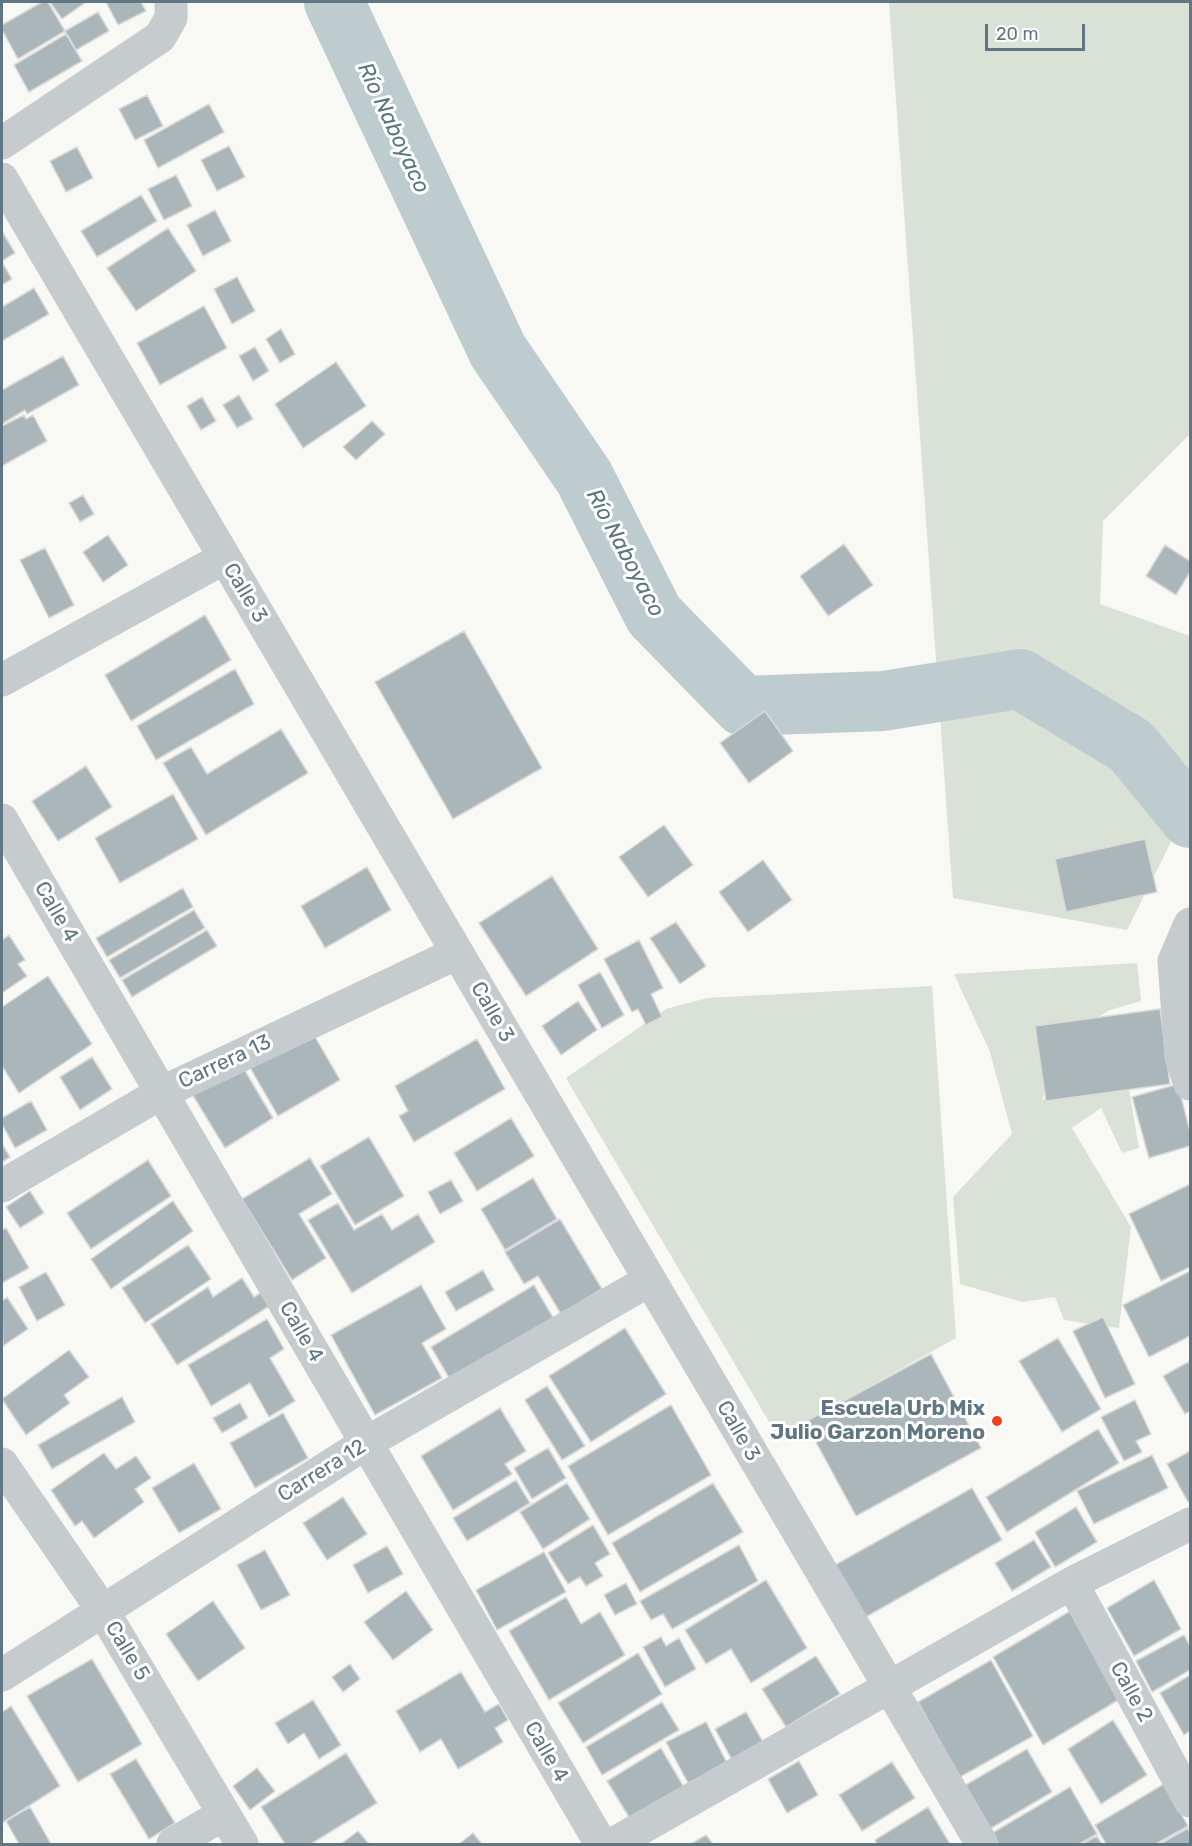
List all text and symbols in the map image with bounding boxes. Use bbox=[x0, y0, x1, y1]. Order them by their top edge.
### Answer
scale bar bbox=[988, 12, 1088, 50]
text: 20 m bbox=[996, 23, 1038, 45]
water label: Río Naboyaco bbox=[351, 59, 435, 197]
water label: Río Naboyaco bbox=[580, 485, 670, 621]
street label: Calle 3 bbox=[217, 559, 273, 627]
street label: Calle 4 bbox=[29, 877, 83, 947]
street label: Calle 3 bbox=[465, 977, 519, 1047]
street label: Carrera 13 bbox=[175, 1030, 275, 1094]
street label: Calle 4 bbox=[274, 1297, 328, 1367]
street label: Calle 3 bbox=[711, 1396, 765, 1466]
place label: Escuela Urb Mix Julio Garzon Moreno bbox=[770, 1396, 985, 1446]
marker: Escuela Urb Mix Julio Garzon Moreno bbox=[990, 1414, 1004, 1428]
street label: Carrera 12 bbox=[273, 1434, 371, 1508]
street label: Calle 5 bbox=[99, 1617, 155, 1685]
street label: Calle 2 bbox=[1104, 1657, 1158, 1727]
street label: Calle 4 bbox=[519, 1717, 573, 1787]

